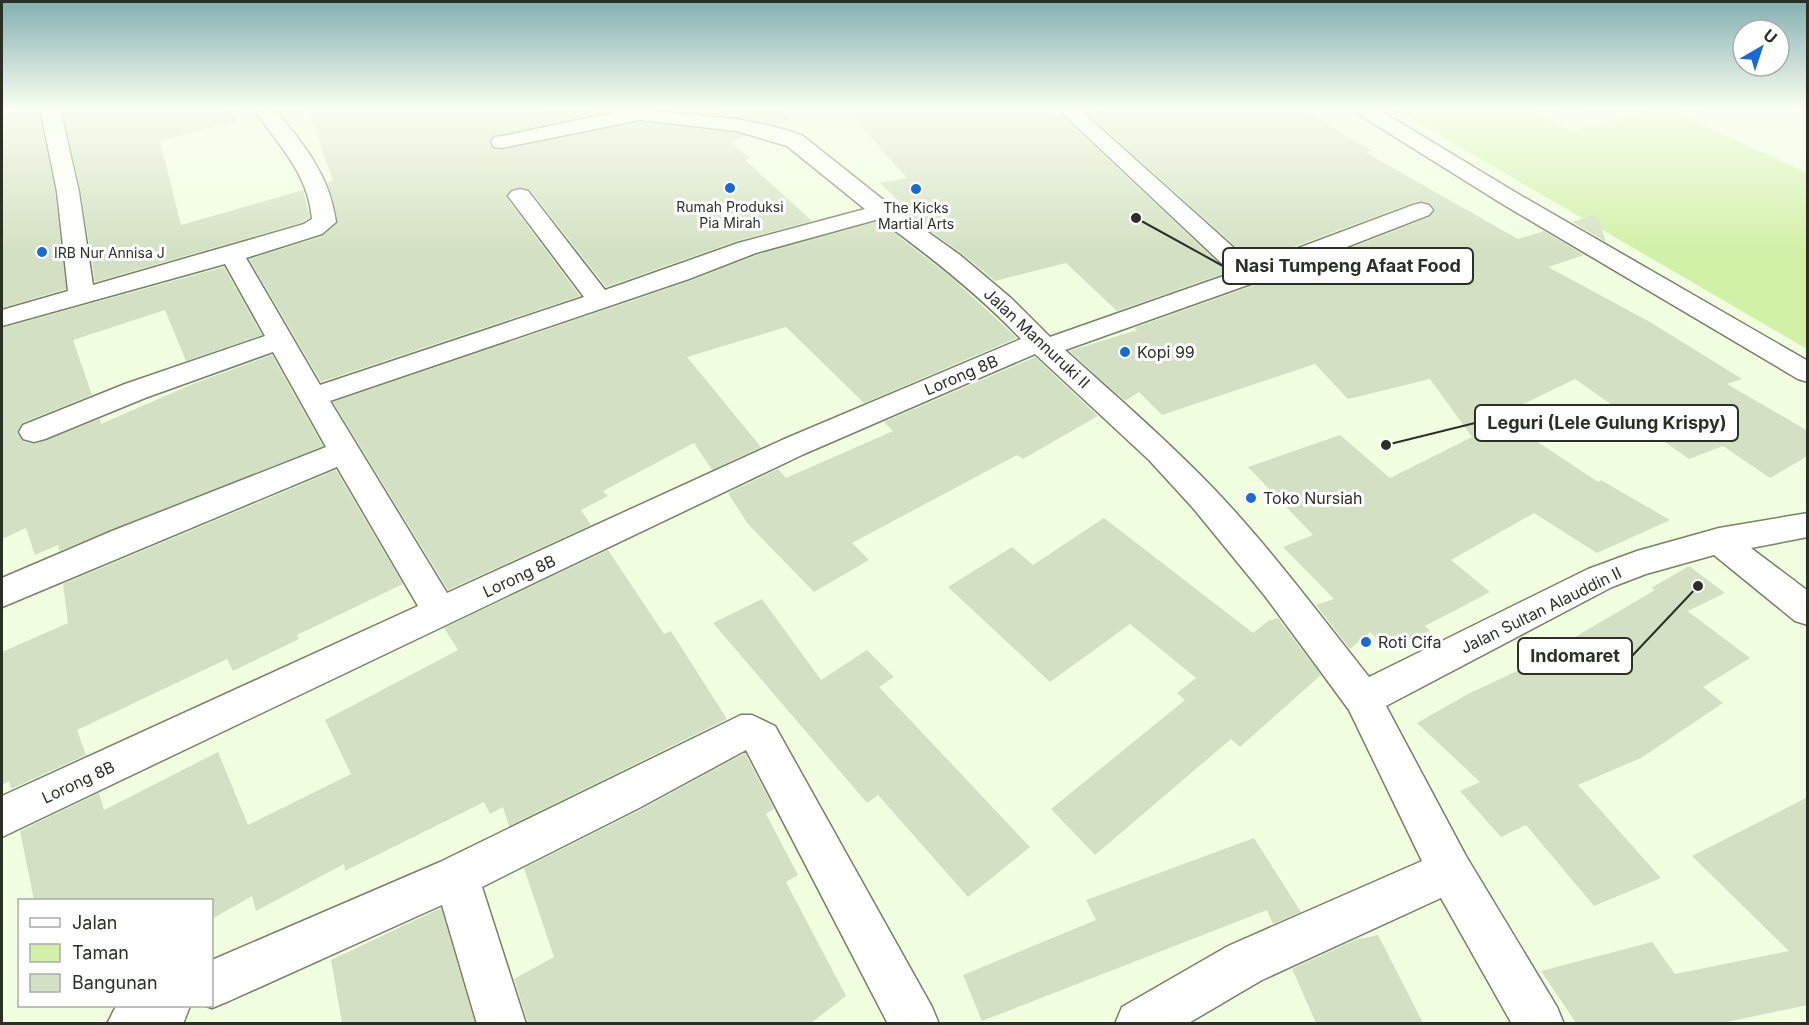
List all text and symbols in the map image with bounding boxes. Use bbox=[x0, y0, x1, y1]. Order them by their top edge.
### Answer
north arrow bbox=[1731, 18, 1791, 78]
text: U bbox=[1760, 25, 1781, 48]
marker: Rumah Produksi Pia Mirah bbox=[723, 181, 737, 195]
marker: The Kicks Martial Arts bbox=[909, 182, 923, 196]
place label: Rumah Produksi Pia Mirah bbox=[676, 198, 784, 231]
place label: The Kicks Martial Arts bbox=[878, 199, 954, 232]
place label: IRB Nur Annisa J bbox=[54, 244, 165, 261]
marker: IRB Nur Annisa J bbox=[35, 245, 49, 259]
callout: Nasi Tumpeng Afaat Food bbox=[1223, 248, 1473, 284]
text: Nasi Tumpeng Afaat Food bbox=[1235, 255, 1461, 276]
street label: Jalan Mannuruki II bbox=[980, 284, 1094, 392]
place label: Kopi 99 bbox=[1137, 342, 1195, 362]
marker: Kopi 99 bbox=[1118, 345, 1132, 359]
street label: Lorong 8B bbox=[921, 351, 1001, 399]
callout: Leguri (Lele Gulung Krispy) bbox=[1475, 405, 1738, 441]
text: Leguri (Lele Gulung Krispy) bbox=[1487, 412, 1727, 433]
place label: Toko Nursiah bbox=[1263, 488, 1363, 508]
marker: Toko Nursiah bbox=[1244, 491, 1258, 505]
street label: Lorong 8B bbox=[479, 550, 559, 602]
street label: Jalan Sultan Alauddin II bbox=[1457, 562, 1625, 658]
place label: Roti Cifa bbox=[1378, 632, 1441, 652]
marker: Roti Cifa bbox=[1359, 635, 1373, 649]
callout: Indomaret bbox=[1518, 638, 1632, 674]
text: Indomaret bbox=[1530, 645, 1620, 666]
street label: Lorong 8B bbox=[38, 756, 118, 808]
legend bbox=[18, 899, 213, 1007]
text: Jalan bbox=[72, 912, 117, 933]
text: Taman bbox=[72, 942, 129, 963]
text: Bangunan bbox=[72, 972, 158, 993]

